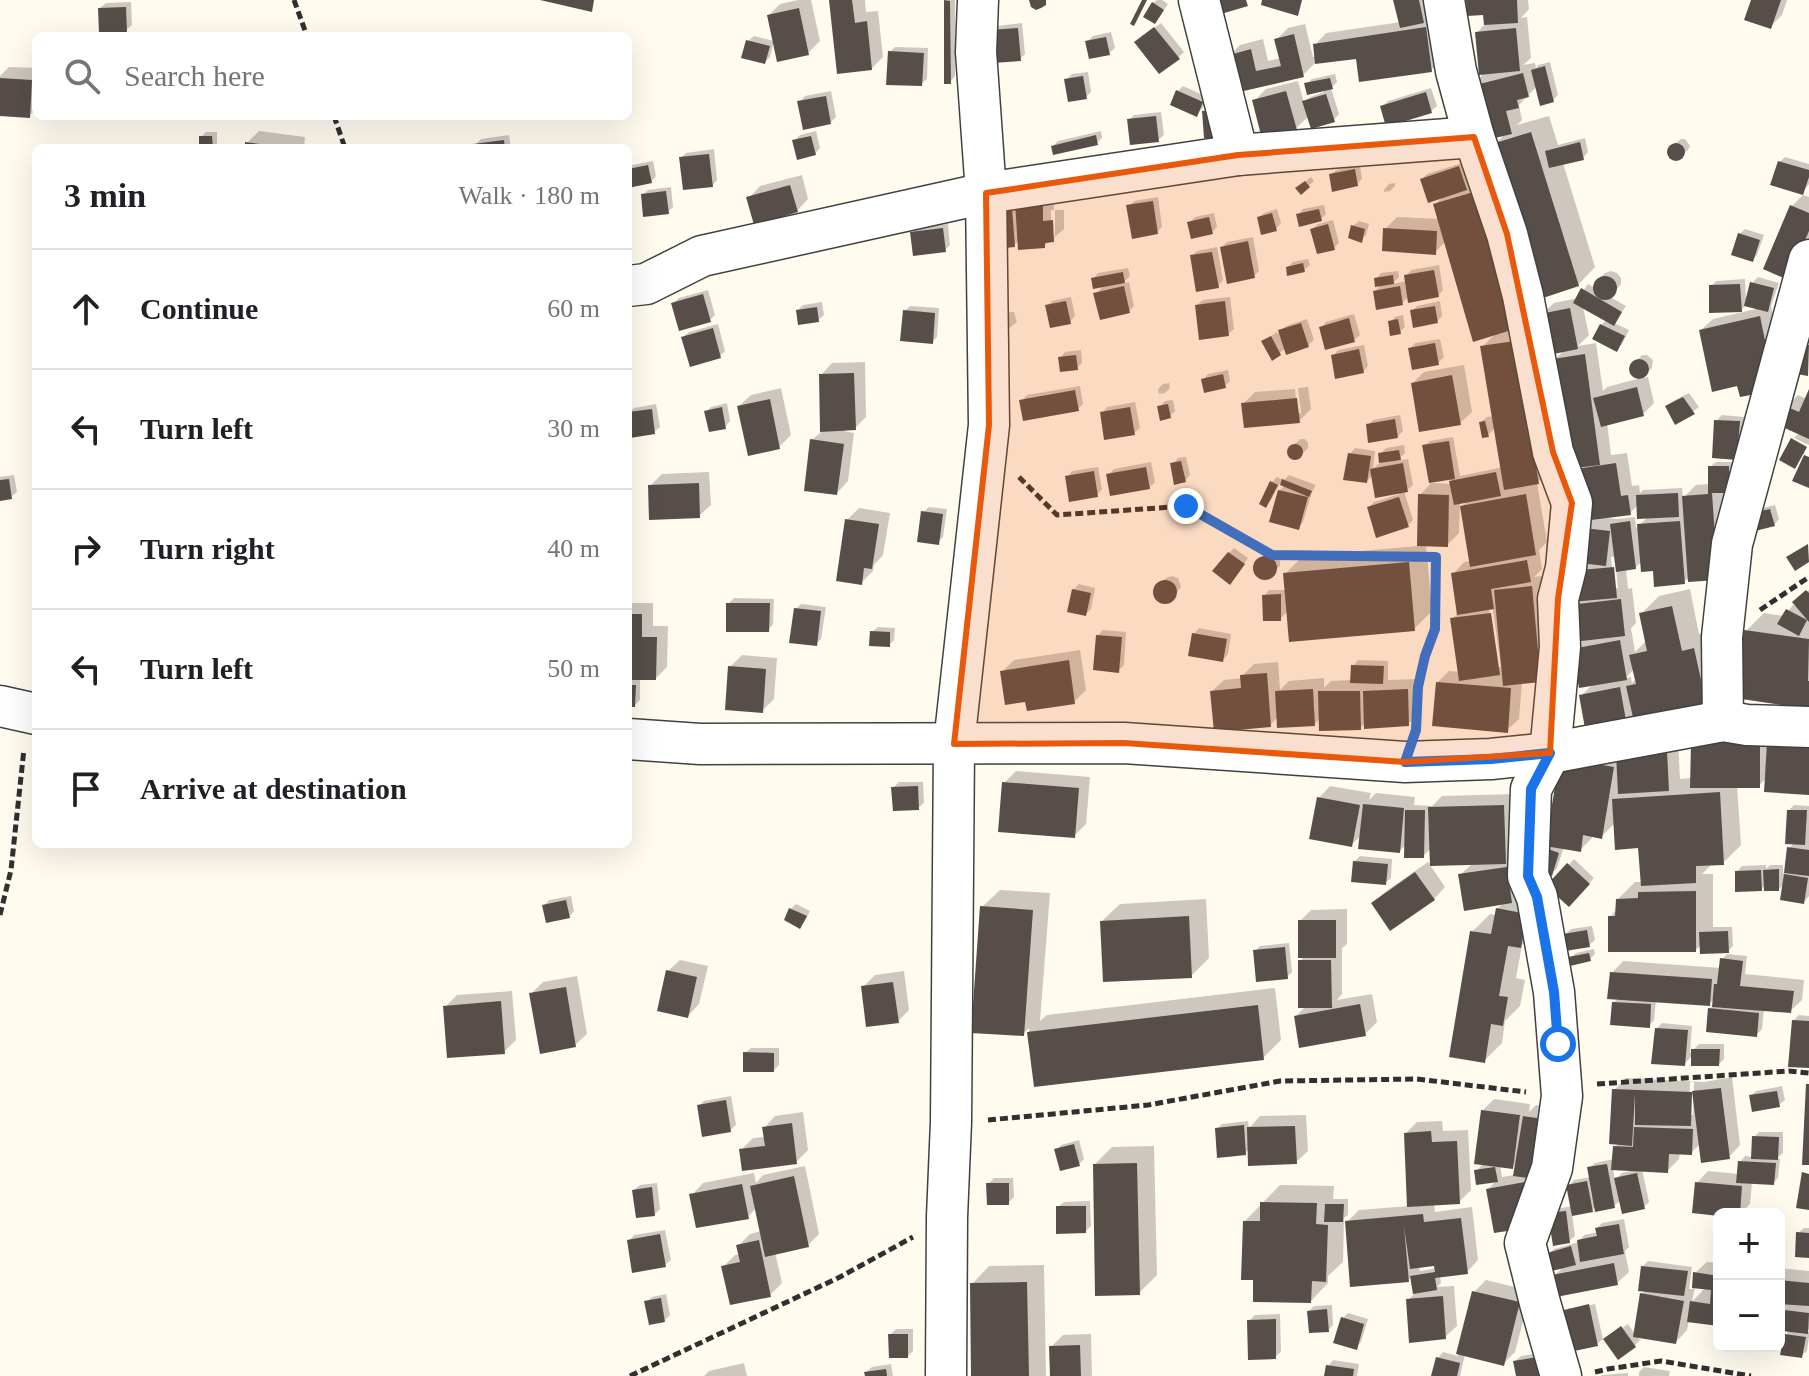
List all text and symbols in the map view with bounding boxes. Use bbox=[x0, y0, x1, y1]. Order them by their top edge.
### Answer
search box bbox=[32, 32, 632, 120]
icon: search bbox=[60, 54, 104, 98]
text: Search here bbox=[124, 59, 265, 92]
text: 3 min bbox=[64, 177, 146, 214]
text: Walk · 180 m bbox=[458, 181, 600, 210]
icon: ahead bbox=[64, 287, 108, 331]
text: Continue bbox=[140, 292, 258, 325]
text: 60 m bbox=[547, 294, 600, 323]
icon: left bbox=[64, 407, 108, 451]
text: Turn left bbox=[140, 412, 253, 445]
text: 30 m bbox=[547, 414, 600, 443]
route end bbox=[1168, 488, 1204, 524]
icon: right bbox=[64, 527, 108, 571]
text: Turn right bbox=[140, 532, 275, 565]
text: 40 m bbox=[547, 534, 600, 563]
icon: left bbox=[64, 647, 108, 691]
text: Turn left bbox=[140, 652, 253, 685]
text: 50 m bbox=[547, 654, 600, 683]
icon: arrive bbox=[64, 767, 108, 811]
text: Arrive at destination bbox=[140, 772, 407, 805]
route start bbox=[1540, 1026, 1576, 1062]
map controls bbox=[1713, 1208, 1785, 1352]
button: + bbox=[1713, 1208, 1785, 1280]
button: − bbox=[1713, 1280, 1785, 1352]

